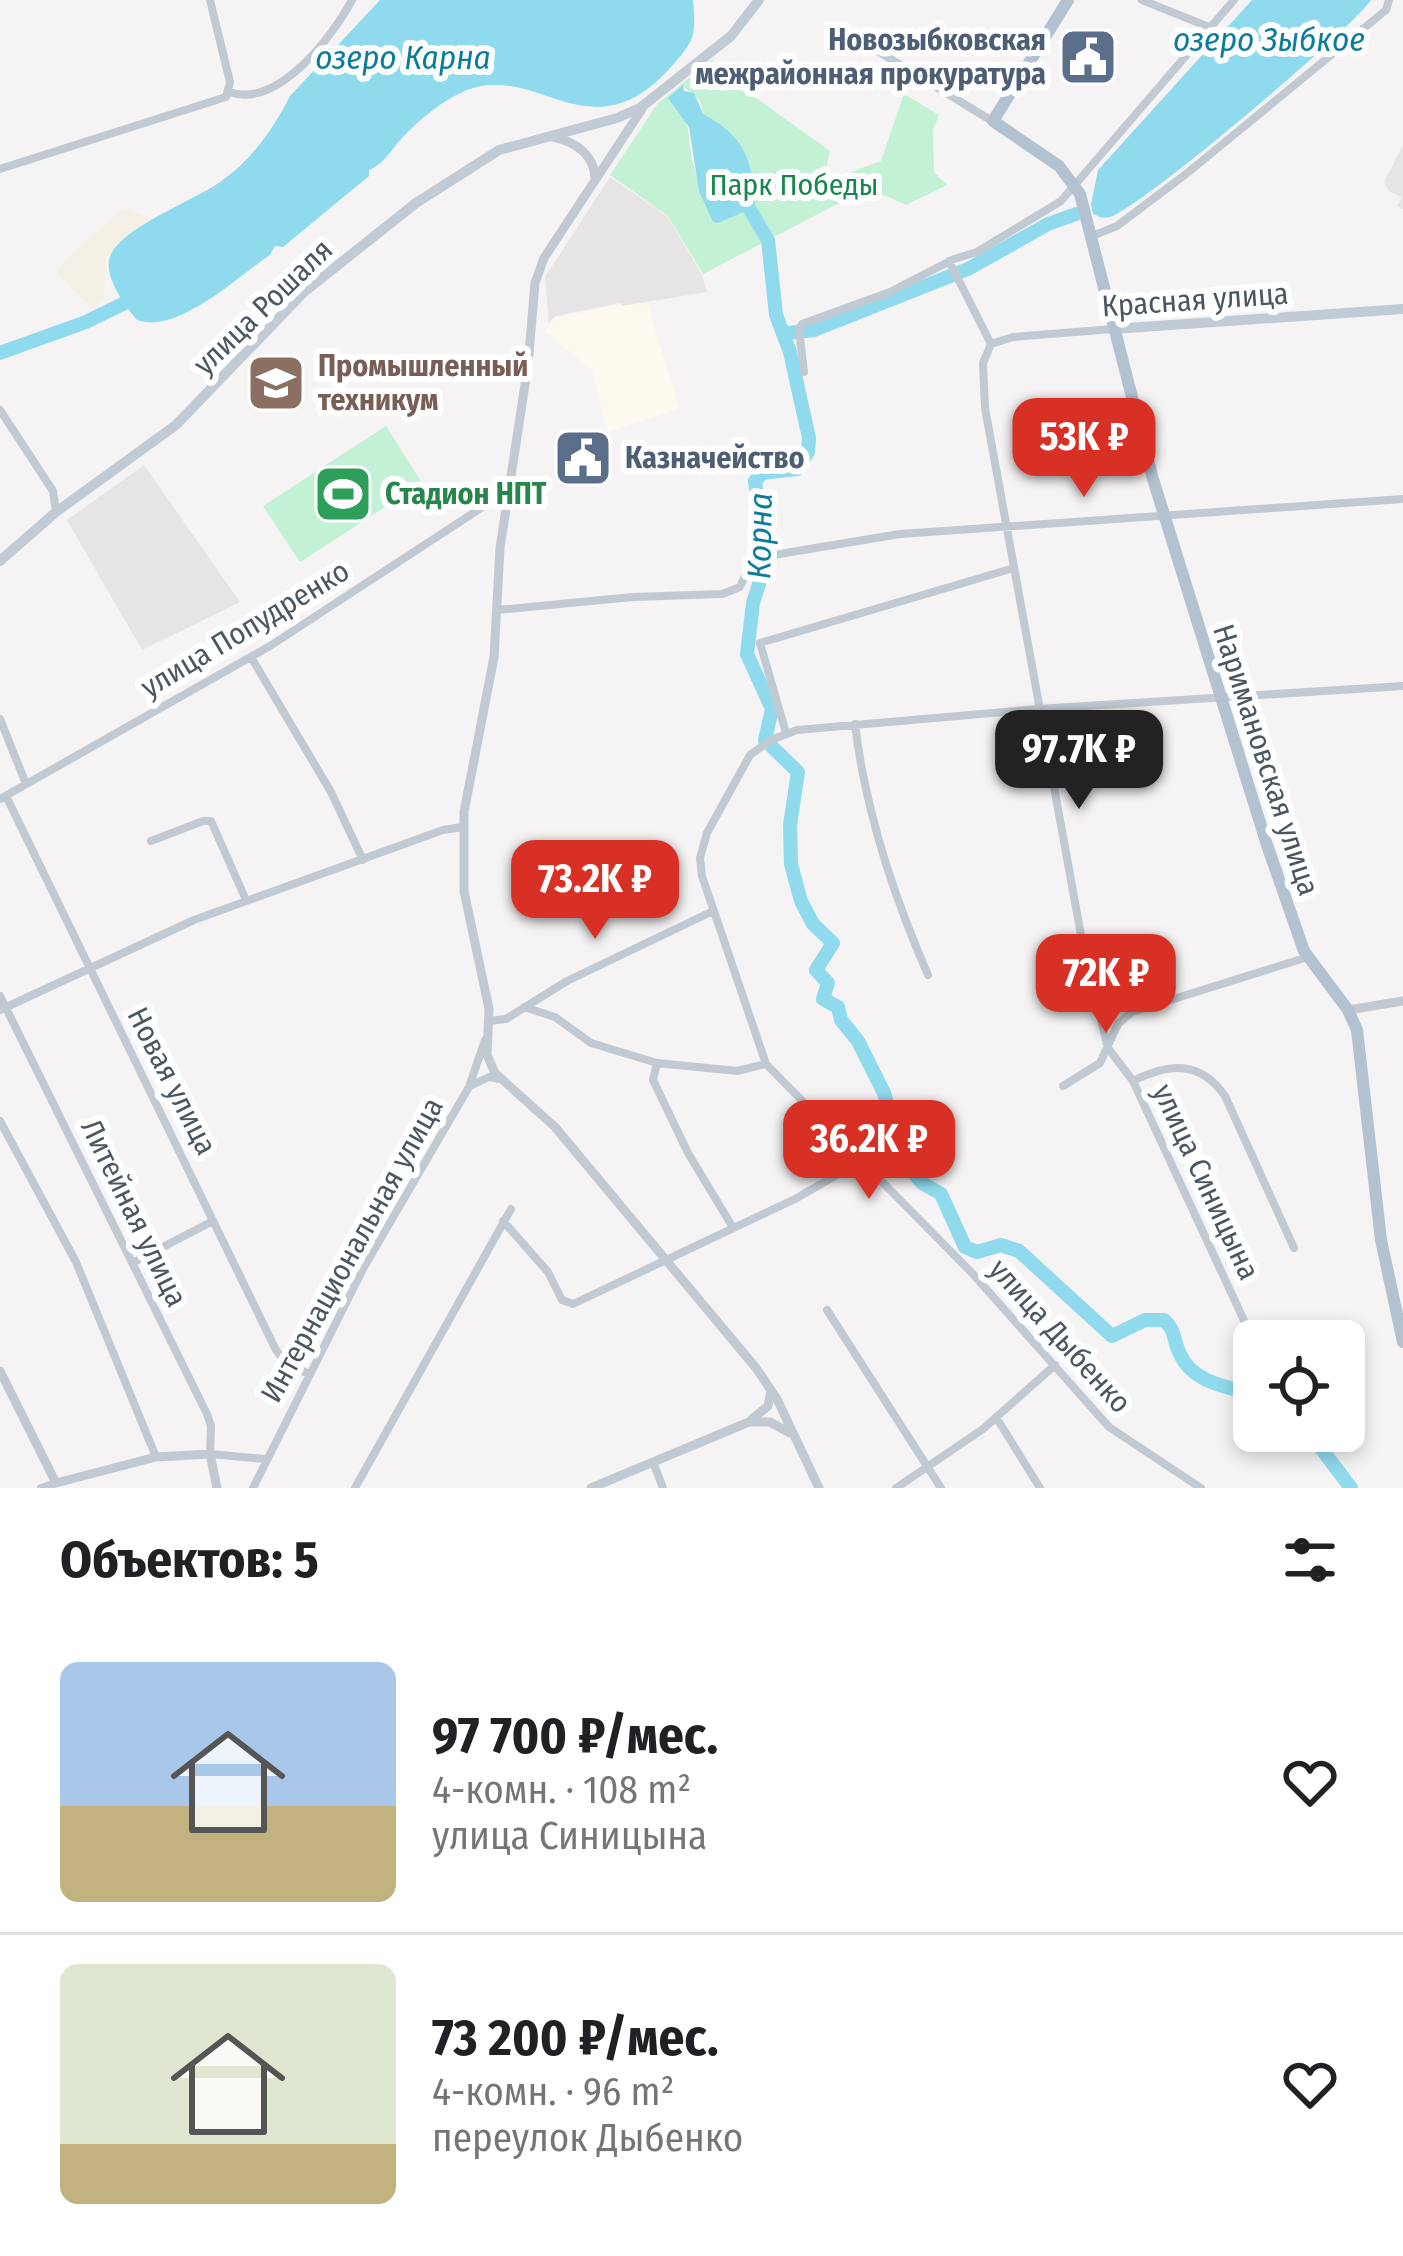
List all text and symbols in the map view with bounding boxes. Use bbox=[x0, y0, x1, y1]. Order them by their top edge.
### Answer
water label: озеро Зыбкое bbox=[1173, 20, 1365, 60]
place label: Новозыбковская межрайонная прокуратура bbox=[695, 22, 1046, 92]
public building icon: Новозыбковская межрайонная прокуратура bbox=[1057, 26, 1119, 88]
water label: озеро Карна bbox=[315, 38, 491, 78]
park label: Парк Победы bbox=[710, 167, 878, 203]
street label: улица Рошаля bbox=[186, 232, 340, 382]
street label: Красная улица bbox=[1100, 276, 1290, 324]
place label: Промышленный техникум bbox=[318, 348, 528, 418]
school or university icon: Промышленный техникум bbox=[245, 352, 307, 414]
pin: 53K ₽ bbox=[1000, 398, 1168, 500]
text: 53K ₽ bbox=[1039, 414, 1129, 460]
public building icon: Казначейство bbox=[552, 427, 614, 489]
place label: Казначейство bbox=[625, 440, 804, 476]
sports icon: Стадион НПТ bbox=[312, 463, 374, 525]
place label: Стадион НПТ bbox=[385, 476, 547, 512]
water label: Корна bbox=[739, 492, 781, 580]
street label: улица Попудренко bbox=[134, 553, 356, 705]
street label: Наримановская улица bbox=[1205, 620, 1327, 900]
pin: 97.7K ₽ bbox=[968, 710, 1190, 812]
text: 97.7K ₽ bbox=[1022, 726, 1136, 772]
pin: 73.2K ₽ bbox=[484, 840, 706, 942]
text: 73.2K ₽ bbox=[538, 856, 652, 902]
pin: 72K ₽ bbox=[1022, 934, 1190, 1036]
text: 72K ₽ bbox=[1063, 950, 1149, 996]
street label: Новая улица bbox=[120, 1001, 224, 1161]
street label: улица Синицына bbox=[1145, 1078, 1267, 1286]
street label: Интернациональная улица bbox=[253, 1091, 451, 1409]
pin: 36.2K ₽ bbox=[758, 1100, 980, 1202]
street label: Литейная улица bbox=[73, 1113, 195, 1313]
text: 36.2K ₽ bbox=[810, 1116, 928, 1162]
street label: улица Дыбенко bbox=[981, 1252, 1139, 1420]
map controls bbox=[1233, 1320, 1365, 1452]
button: locate bbox=[1233, 1320, 1365, 1452]
icon: filters bbox=[1277, 1527, 1343, 1593]
text: Объектов: 5 bbox=[60, 1529, 319, 1591]
text: 97 700 ₽/мес. bbox=[432, 1705, 718, 1767]
icon: home bbox=[156, 1710, 300, 1854]
icon: heart bbox=[1277, 1749, 1343, 1815]
text: 4-комн. · 108 m² bbox=[432, 1767, 691, 1813]
text: улица Синицына bbox=[432, 1813, 707, 1859]
text: 73 200 ₽/мес. bbox=[432, 2007, 719, 2069]
icon: home bbox=[156, 2012, 300, 2156]
icon: heart bbox=[1277, 2051, 1343, 2117]
text: 4-комн. · 96 m² bbox=[432, 2069, 674, 2115]
text: переулок Дыбенко bbox=[432, 2115, 743, 2161]

